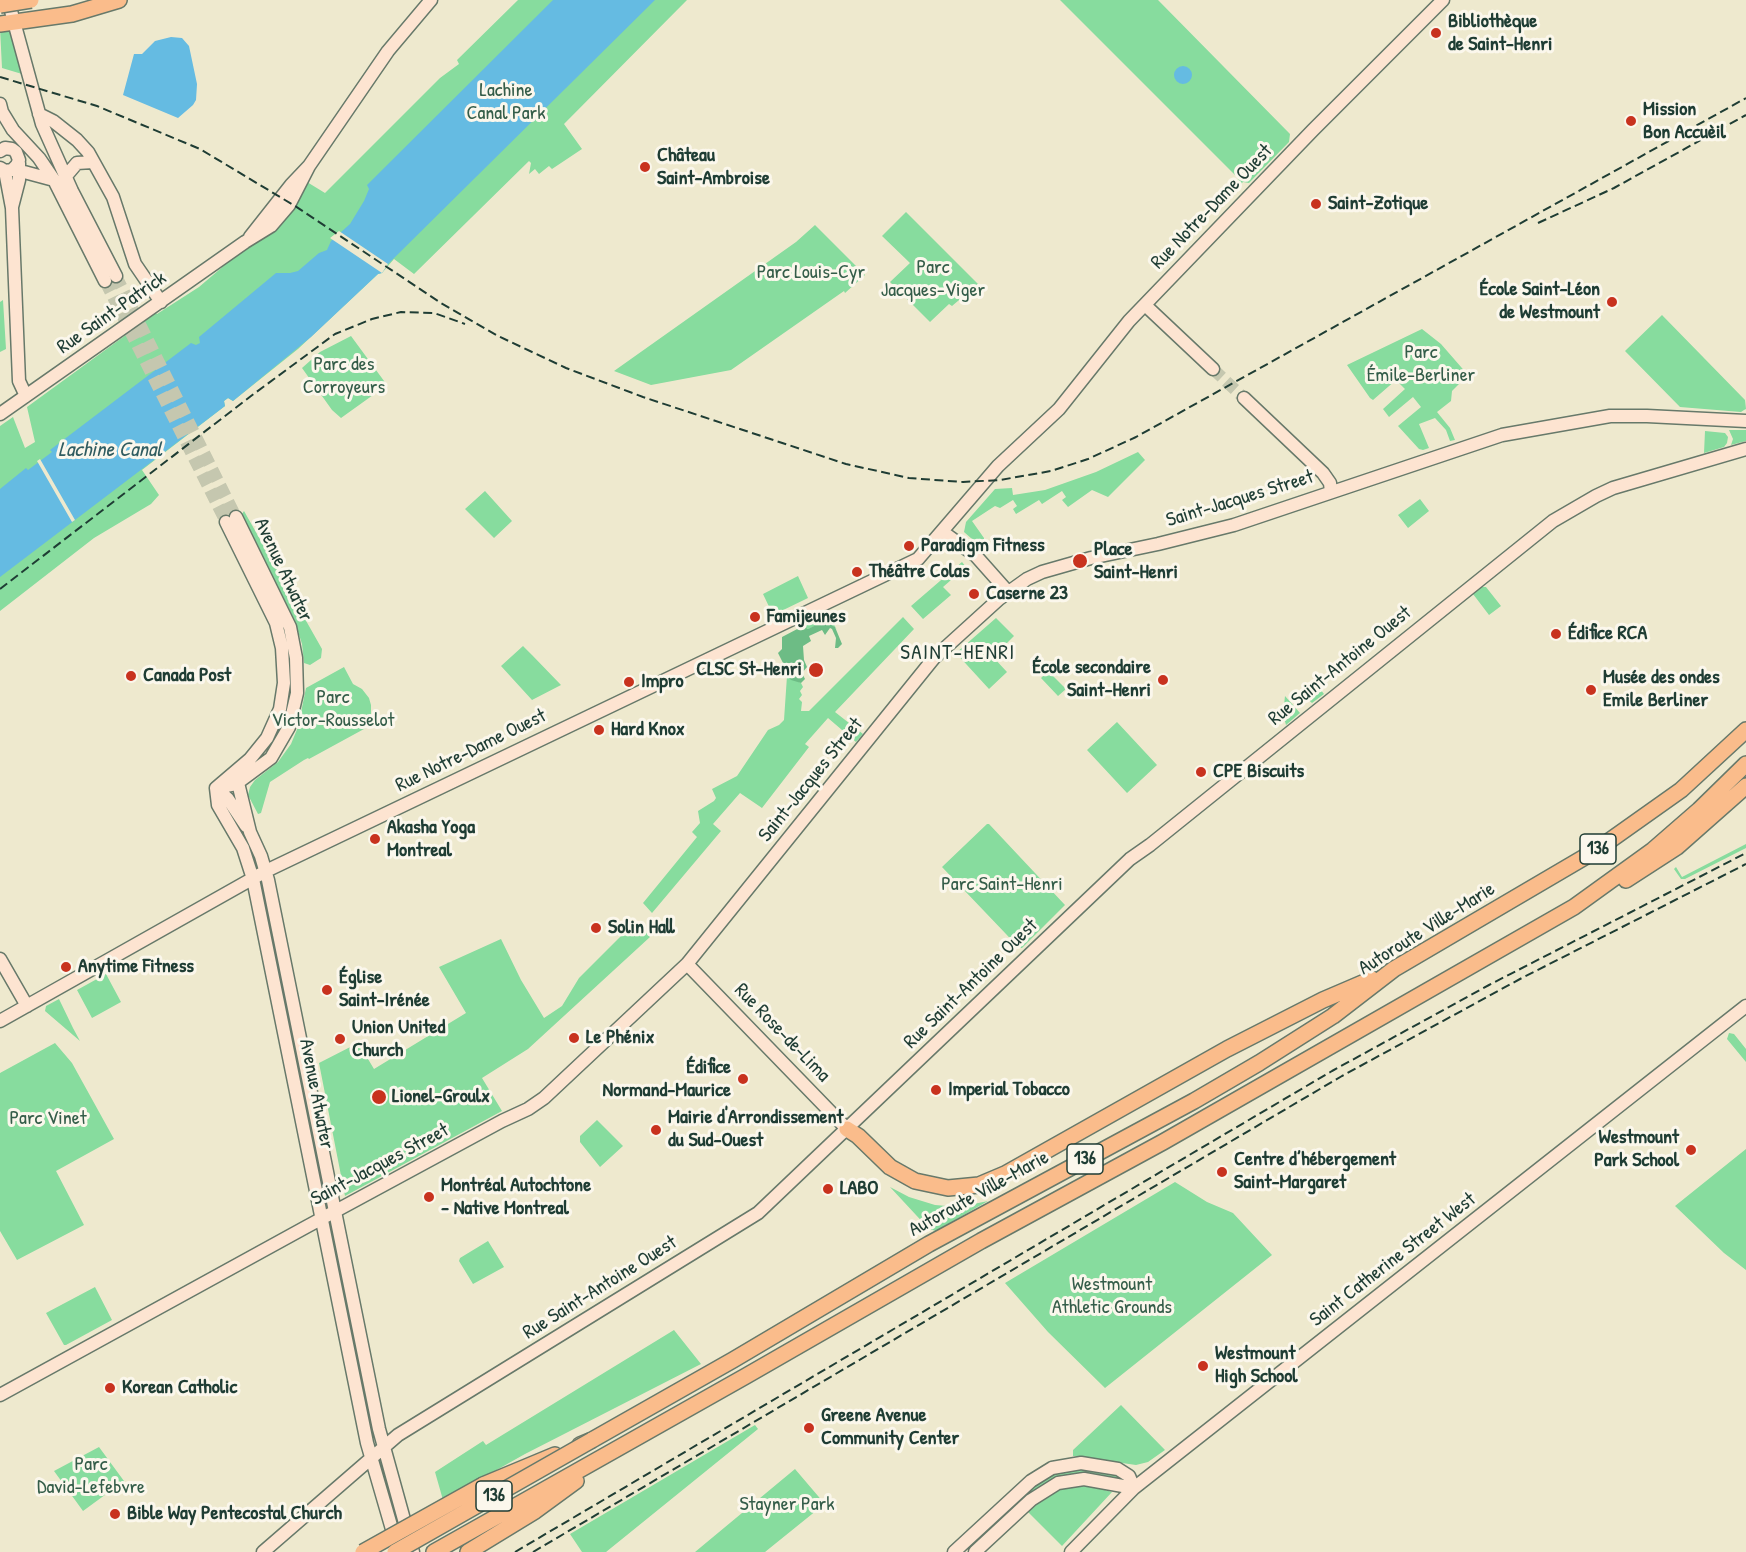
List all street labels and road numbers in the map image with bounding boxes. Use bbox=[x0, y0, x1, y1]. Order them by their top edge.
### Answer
street label: Rue Notre-Dame Ouest bbox=[1146, 140, 1278, 274]
street label: Rue Saint-Patrick bbox=[53, 267, 171, 359]
street label: Saint-Jacques Street bbox=[1164, 465, 1316, 533]
street label: Avenue Atwater bbox=[249, 514, 317, 626]
street label: Rue Saint-Antoine Ouest bbox=[1264, 601, 1416, 731]
street label: Rue Notre-Dame Ouest bbox=[392, 704, 550, 798]
street label: Saint-Jacques Street bbox=[754, 713, 868, 847]
road number: 136 bbox=[1580, 834, 1616, 864]
street label: Autoroute Ville-Marie bbox=[1354, 877, 1500, 981]
street label: Rue Saint-Antoine Ouest bbox=[899, 914, 1043, 1054]
street label: Rue Rose-de-Lima bbox=[729, 979, 835, 1087]
street label: Avenue Atwater bbox=[294, 1037, 338, 1151]
street label: Saint-Jacques Street bbox=[307, 1119, 453, 1211]
road number: 136 bbox=[1067, 1144, 1103, 1174]
street label: Autoroute Ville-Marie bbox=[905, 1146, 1053, 1242]
street label: Saint Catherine Street West bbox=[1305, 1188, 1481, 1332]
street label: Rue Saint-Antoine Ouest bbox=[519, 1231, 681, 1345]
road number: 136 bbox=[476, 1481, 512, 1511]

